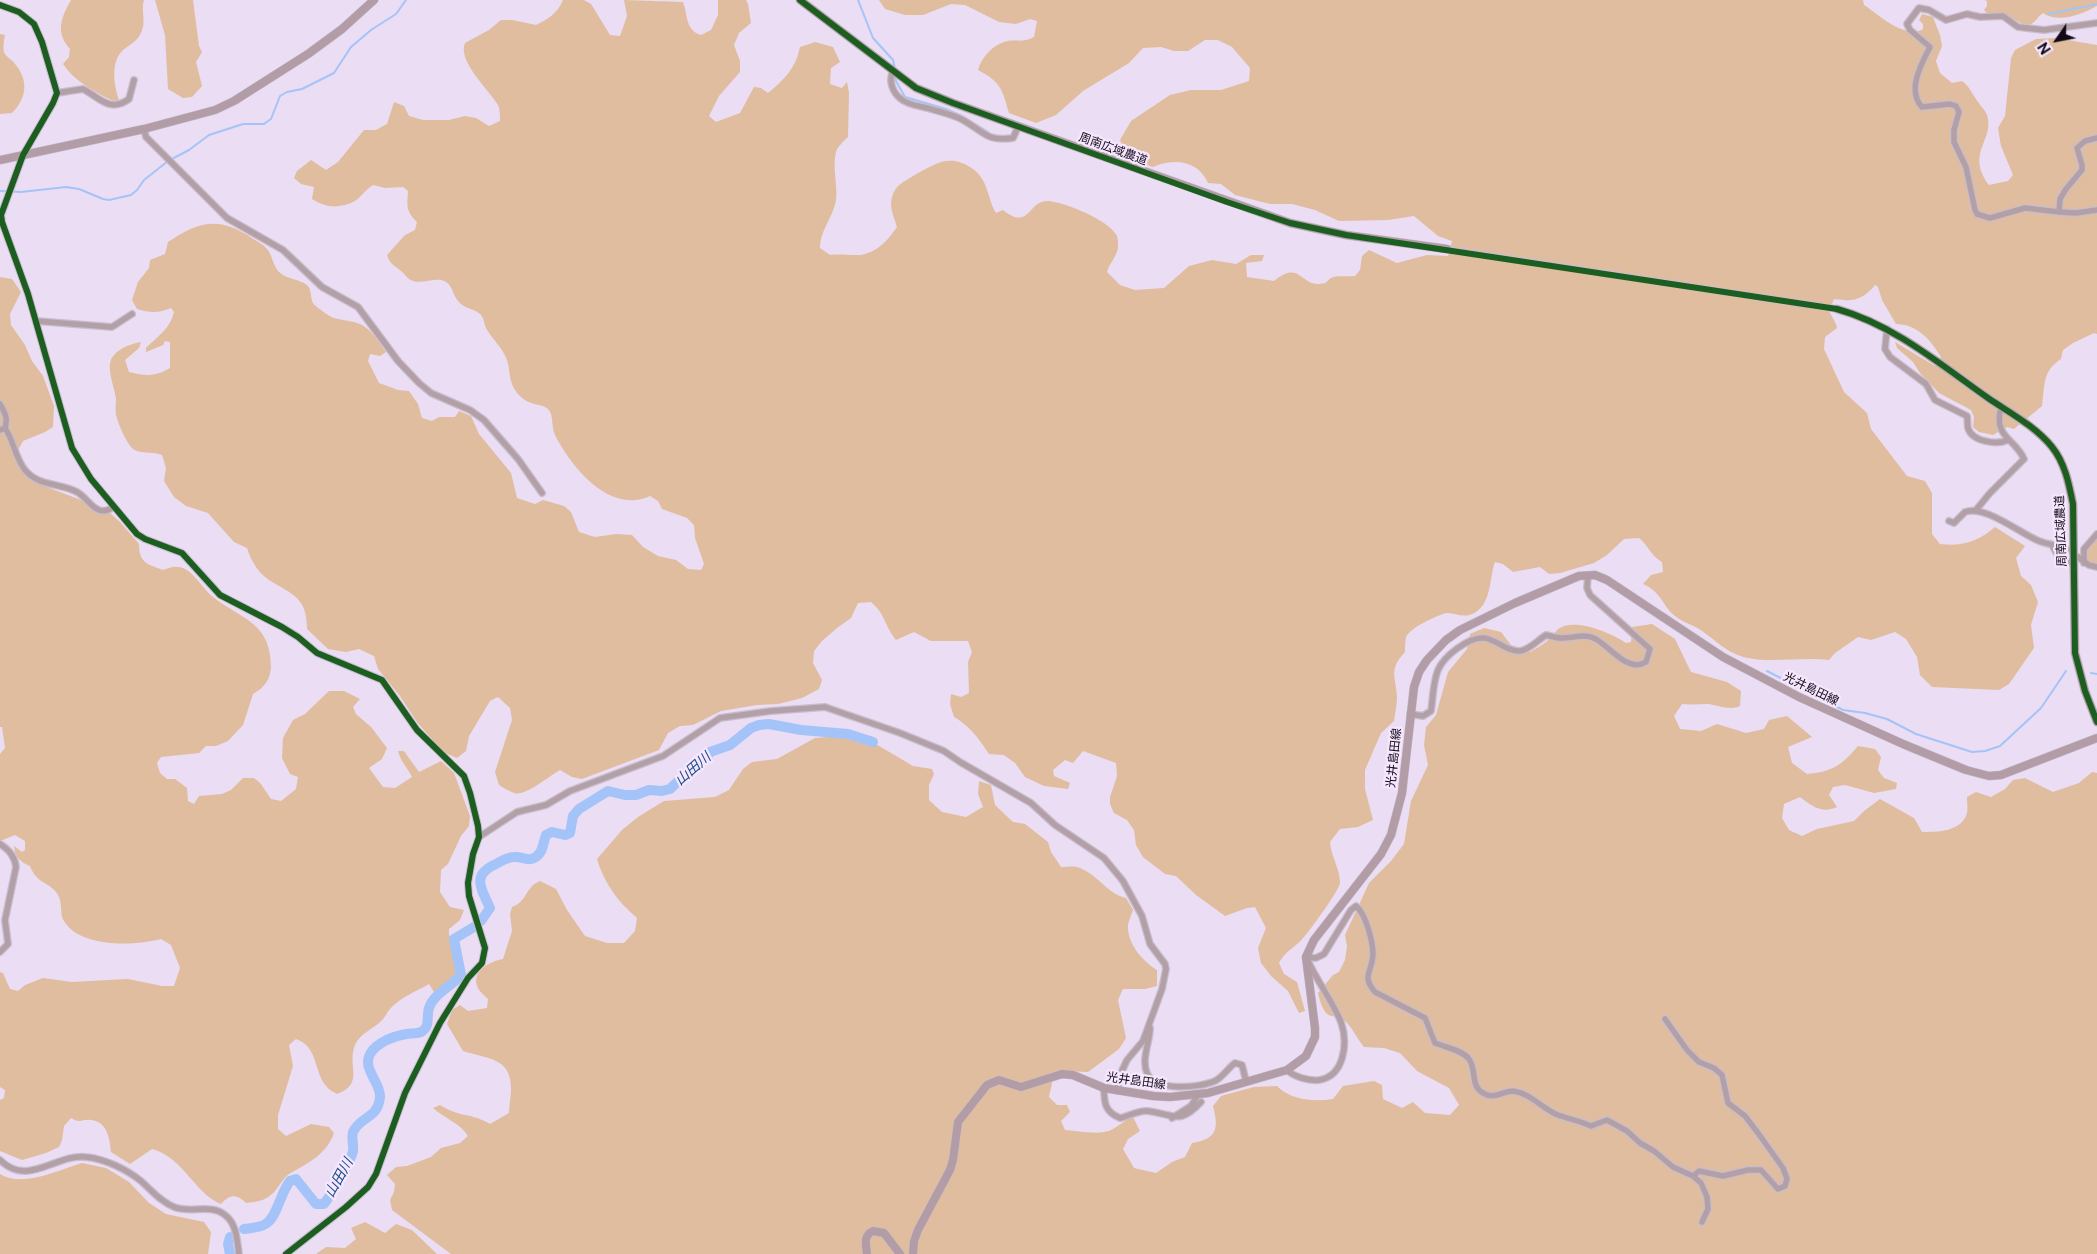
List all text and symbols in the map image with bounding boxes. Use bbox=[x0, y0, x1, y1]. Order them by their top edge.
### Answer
north arrow bbox=[2032, 15, 2082, 65]
text: N bbox=[2035, 39, 2054, 57]
street label: 周南広域農道 bbox=[1077, 130, 1149, 168]
street label: 周南広域農道 bbox=[2053, 495, 2069, 567]
street label: 光井島田線 bbox=[1781, 669, 1841, 709]
street label: 光井島田線 bbox=[1384, 727, 1404, 789]
water label: 山田川 bbox=[672, 749, 714, 789]
street label: 光井島田線 bbox=[1105, 1070, 1167, 1092]
water label: 山田川 bbox=[321, 1156, 357, 1200]

